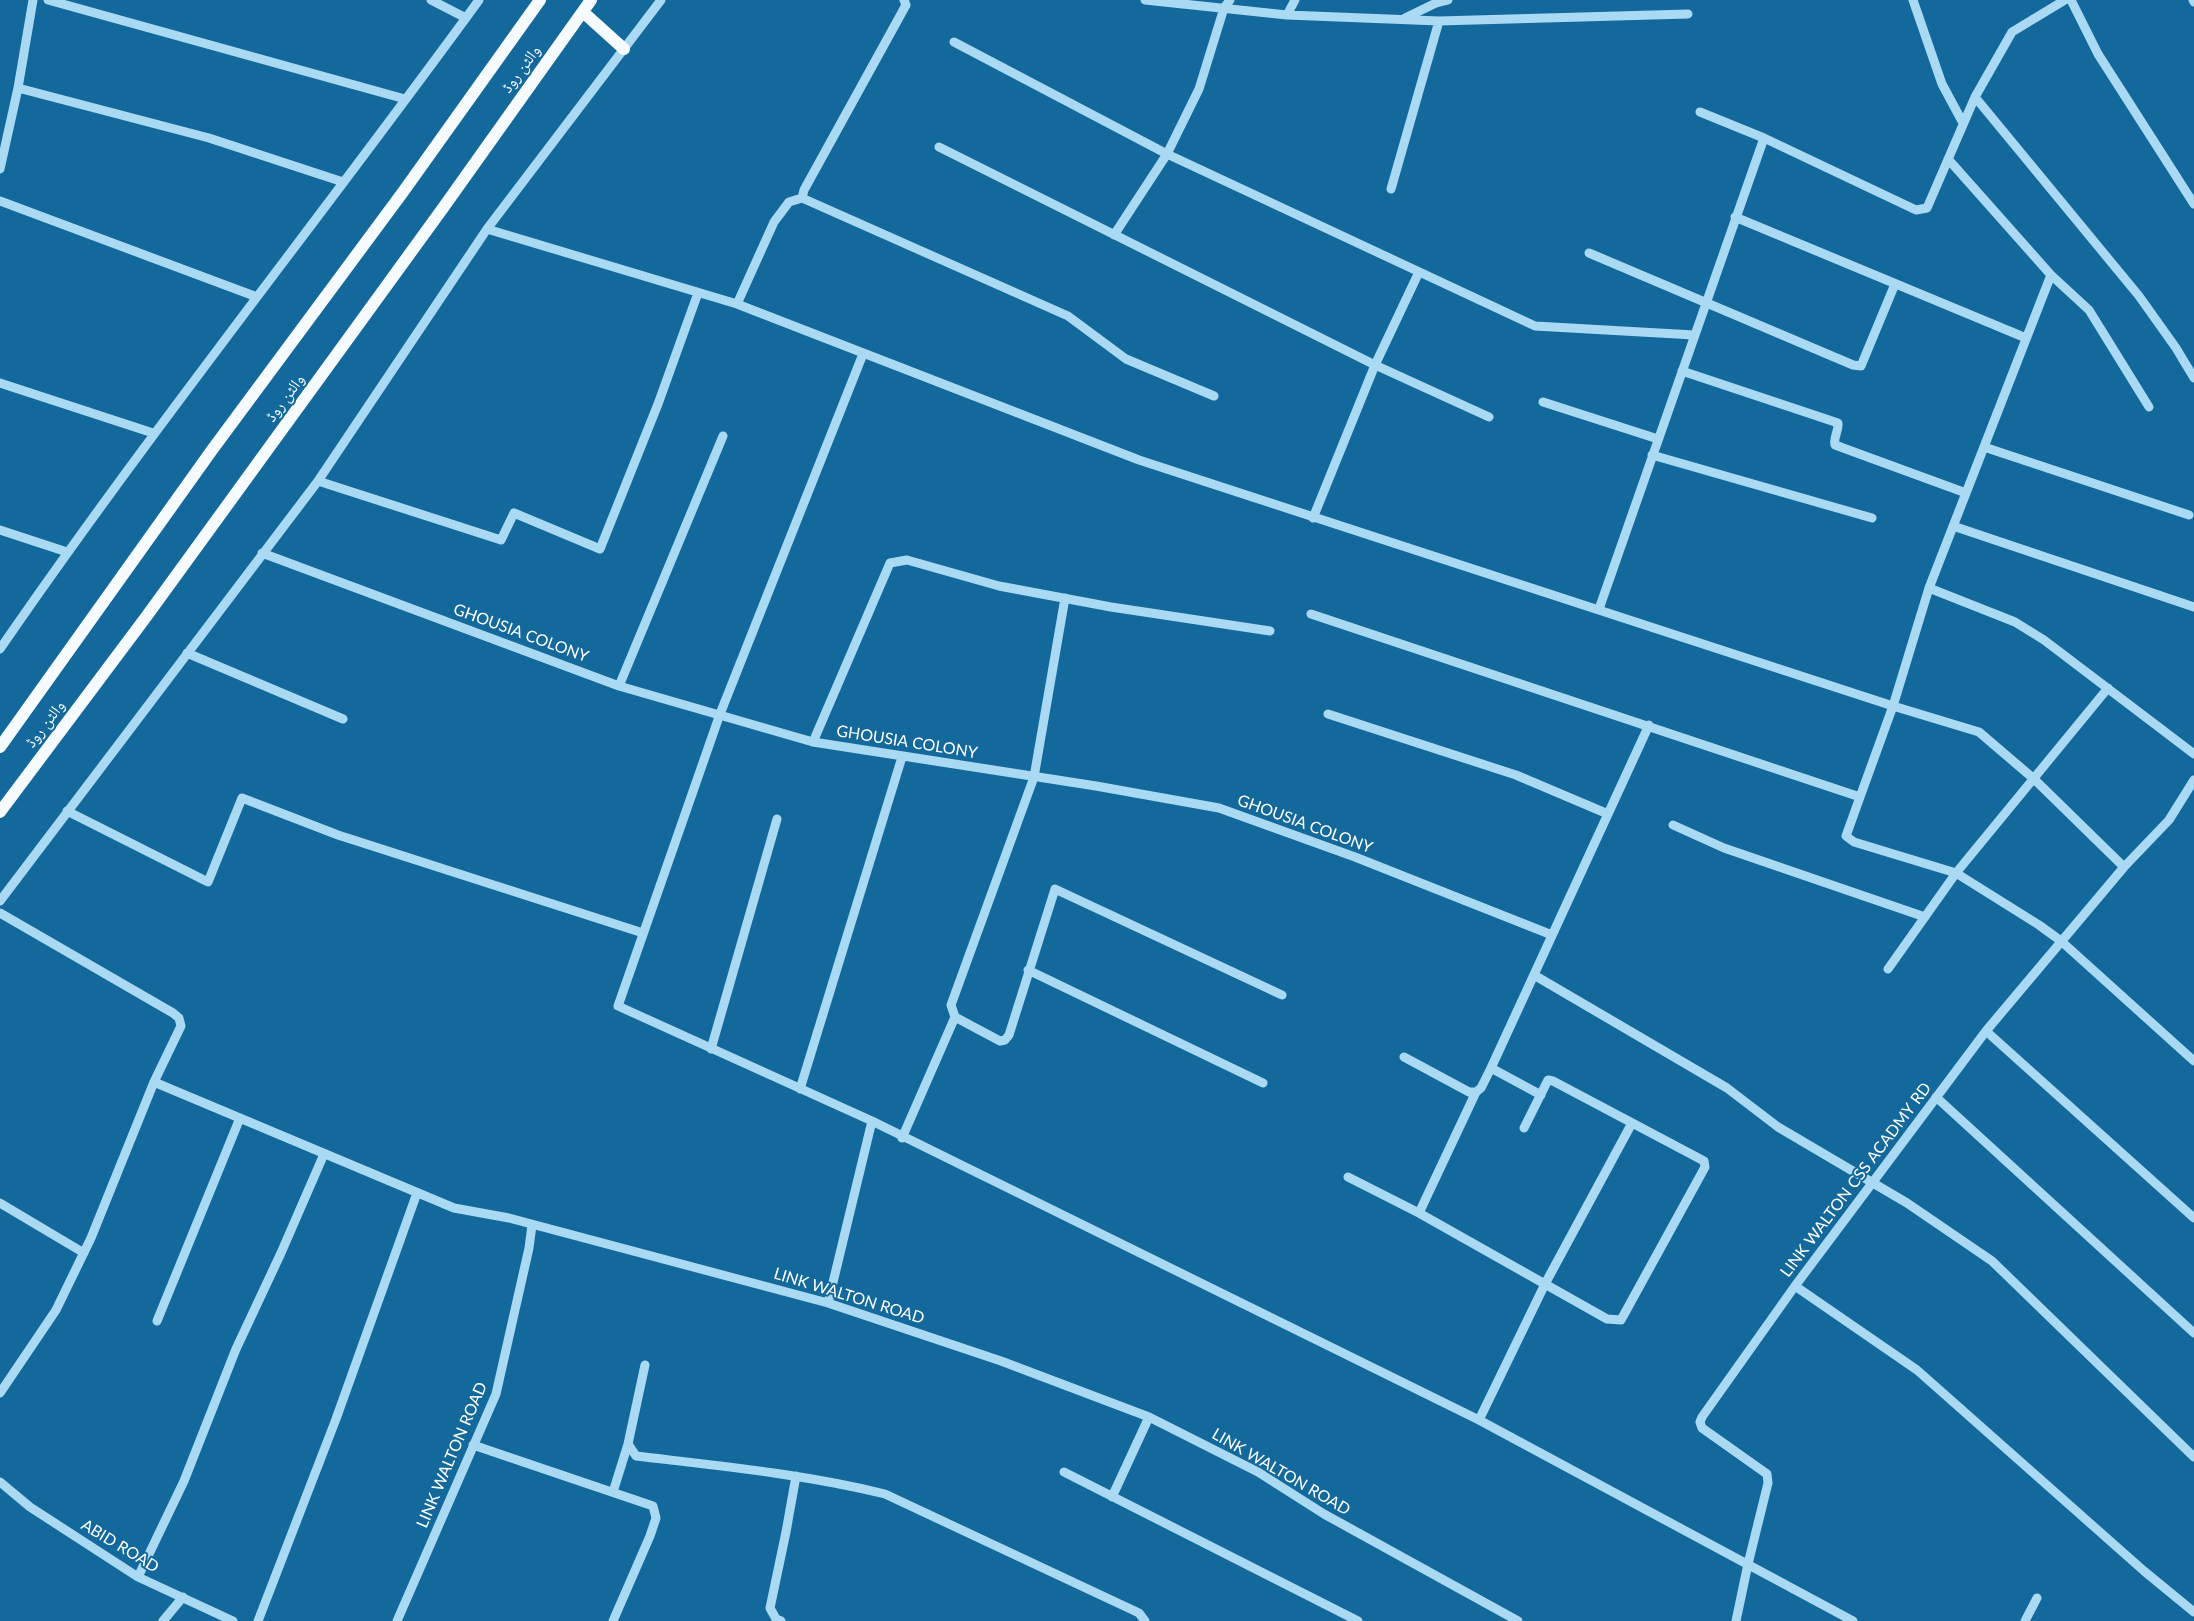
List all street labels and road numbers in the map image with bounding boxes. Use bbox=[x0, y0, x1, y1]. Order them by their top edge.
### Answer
street label: والٹن روڈ bbox=[497, 41, 545, 97]
street label: والٹن روڈ bbox=[261, 370, 309, 426]
street label: GHOUSIA COLONY bbox=[451, 600, 591, 666]
street label: والٹن روڈ bbox=[21, 697, 69, 751]
street label: GHOUSIA COLONY bbox=[835, 721, 979, 763]
street label: GHOUSIA COLONY bbox=[1235, 791, 1375, 857]
street label: LINK WALTON CSS ACADMY RD bbox=[1777, 1079, 1935, 1281]
street label: LINK WALTON ROAD bbox=[771, 1264, 927, 1328]
street label: LINK WALTON ROAD bbox=[413, 1379, 491, 1531]
street label: LINK WALTON ROAD bbox=[1208, 1425, 1354, 1519]
street label: ABID ROAD bbox=[78, 1515, 162, 1577]

